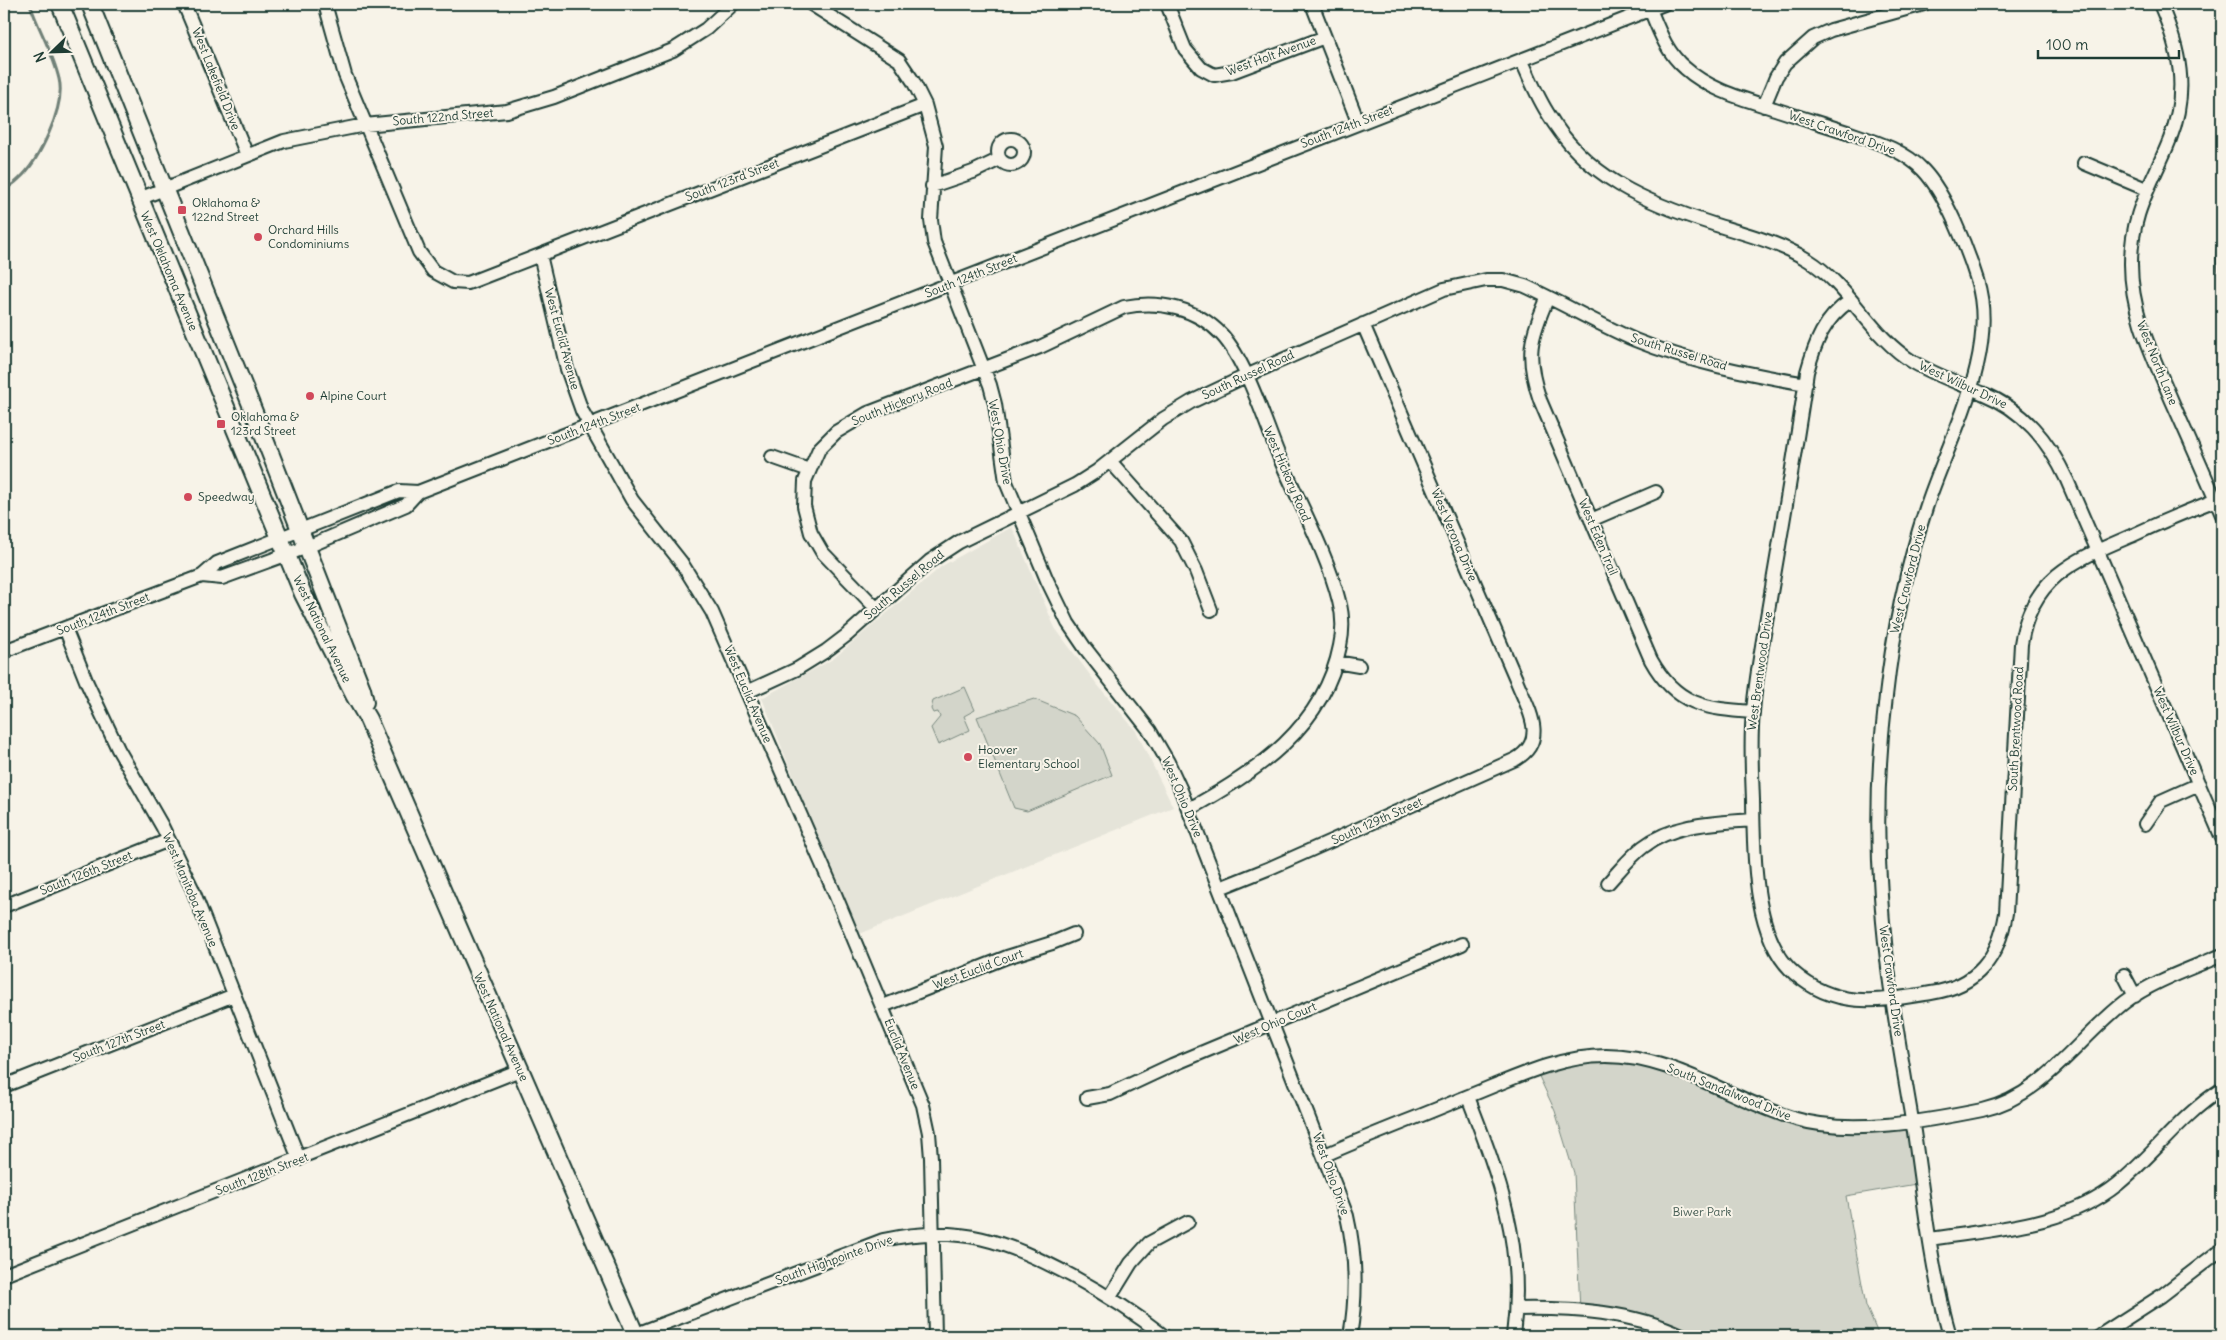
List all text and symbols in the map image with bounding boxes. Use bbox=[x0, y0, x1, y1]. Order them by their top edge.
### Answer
street label: West Lakefield Drive bbox=[189, 25, 244, 132]
north arrow bbox=[28, 28, 78, 78]
scale bar bbox=[2038, 28, 2180, 60]
street label: West Holt Avenue bbox=[1224, 32, 1318, 79]
text: 100 m bbox=[2046, 35, 2088, 54]
text: N bbox=[30, 49, 50, 65]
street label: South 124th Street bbox=[1298, 102, 1395, 151]
street label: South 122nd Street bbox=[392, 105, 494, 128]
street label: West Crawford Drive bbox=[1787, 107, 1897, 158]
street label: South 123rd Street bbox=[683, 155, 781, 204]
place label: Oklahoma & 122nd Street bbox=[192, 195, 260, 224]
marker: Oklahoma & 122nd Street bbox=[176, 204, 188, 216]
street label: West Oklahoma Avenue bbox=[137, 209, 201, 333]
place label: Orchard Hills Condominiums bbox=[268, 222, 349, 251]
marker: Orchard Hills Condominiums bbox=[252, 231, 264, 243]
street label: South 124th Street bbox=[922, 250, 1019, 301]
street label: West Euclid Avenue bbox=[542, 286, 583, 391]
street label: West North Lane bbox=[2134, 318, 2181, 407]
street label: South Russel Road bbox=[1629, 330, 1729, 373]
street label: South Russel Road bbox=[1199, 347, 1296, 402]
street label: West Wilbur Drive bbox=[1917, 358, 2010, 411]
street label: South Hickory Road bbox=[849, 375, 954, 429]
place label: Alpine Court bbox=[320, 388, 387, 403]
marker: Alpine Court bbox=[304, 390, 316, 402]
street label: West Ohio Drive bbox=[986, 398, 1015, 486]
street label: South 124th Street bbox=[545, 399, 642, 448]
place label: Oklahoma & 123rd Street bbox=[231, 409, 299, 438]
marker: Oklahoma & 123rd Street bbox=[215, 418, 227, 430]
street label: West Hickory Road bbox=[1261, 424, 1314, 524]
street label: West Verona Drive bbox=[1428, 486, 1481, 583]
place label: Speedway bbox=[198, 489, 255, 504]
marker: Speedway bbox=[182, 491, 194, 503]
street label: West Eden Trail bbox=[1576, 496, 1621, 577]
street label: West Crawford Drive bbox=[1887, 523, 1928, 635]
street label: South Russel Road bbox=[861, 547, 947, 622]
street label: West National Avenue bbox=[290, 573, 355, 685]
street label: South 124th Street bbox=[54, 589, 151, 638]
street label: West Brentwood Drive bbox=[1744, 610, 1775, 732]
street label: West Euclid Avenue bbox=[721, 643, 776, 745]
street label: South Brentwood Road bbox=[2005, 666, 2026, 792]
street label: West Wilbur Drive bbox=[2150, 684, 2203, 777]
place label: Hoover Elementary School bbox=[978, 742, 1079, 771]
marker: Hoover Elementary School bbox=[962, 751, 974, 763]
street label: West Ohio Drive bbox=[1159, 754, 1206, 839]
street label: South 129th Street bbox=[1329, 794, 1425, 847]
street label: West Manitoba Avenue bbox=[160, 830, 221, 949]
street label: South 126th Street bbox=[37, 847, 134, 898]
street label: West Crawford Drive bbox=[1876, 925, 1907, 1037]
street label: West Euclid Court bbox=[931, 945, 1025, 992]
street label: West National Avenue bbox=[471, 970, 532, 1083]
street label: West Ohio Court bbox=[1231, 998, 1318, 1047]
street label: South 127th Street bbox=[71, 1016, 167, 1065]
street label: Euclid Avenue bbox=[881, 1016, 924, 1092]
street label: South Sandalwood Drive bbox=[1665, 1060, 1793, 1123]
street label: West Ohio Drive bbox=[1310, 1131, 1353, 1217]
street label: South 128th Street bbox=[213, 1149, 310, 1198]
park label: Biwer Park bbox=[1673, 1204, 1732, 1219]
street label: South Highpointe Drive bbox=[773, 1231, 895, 1288]

